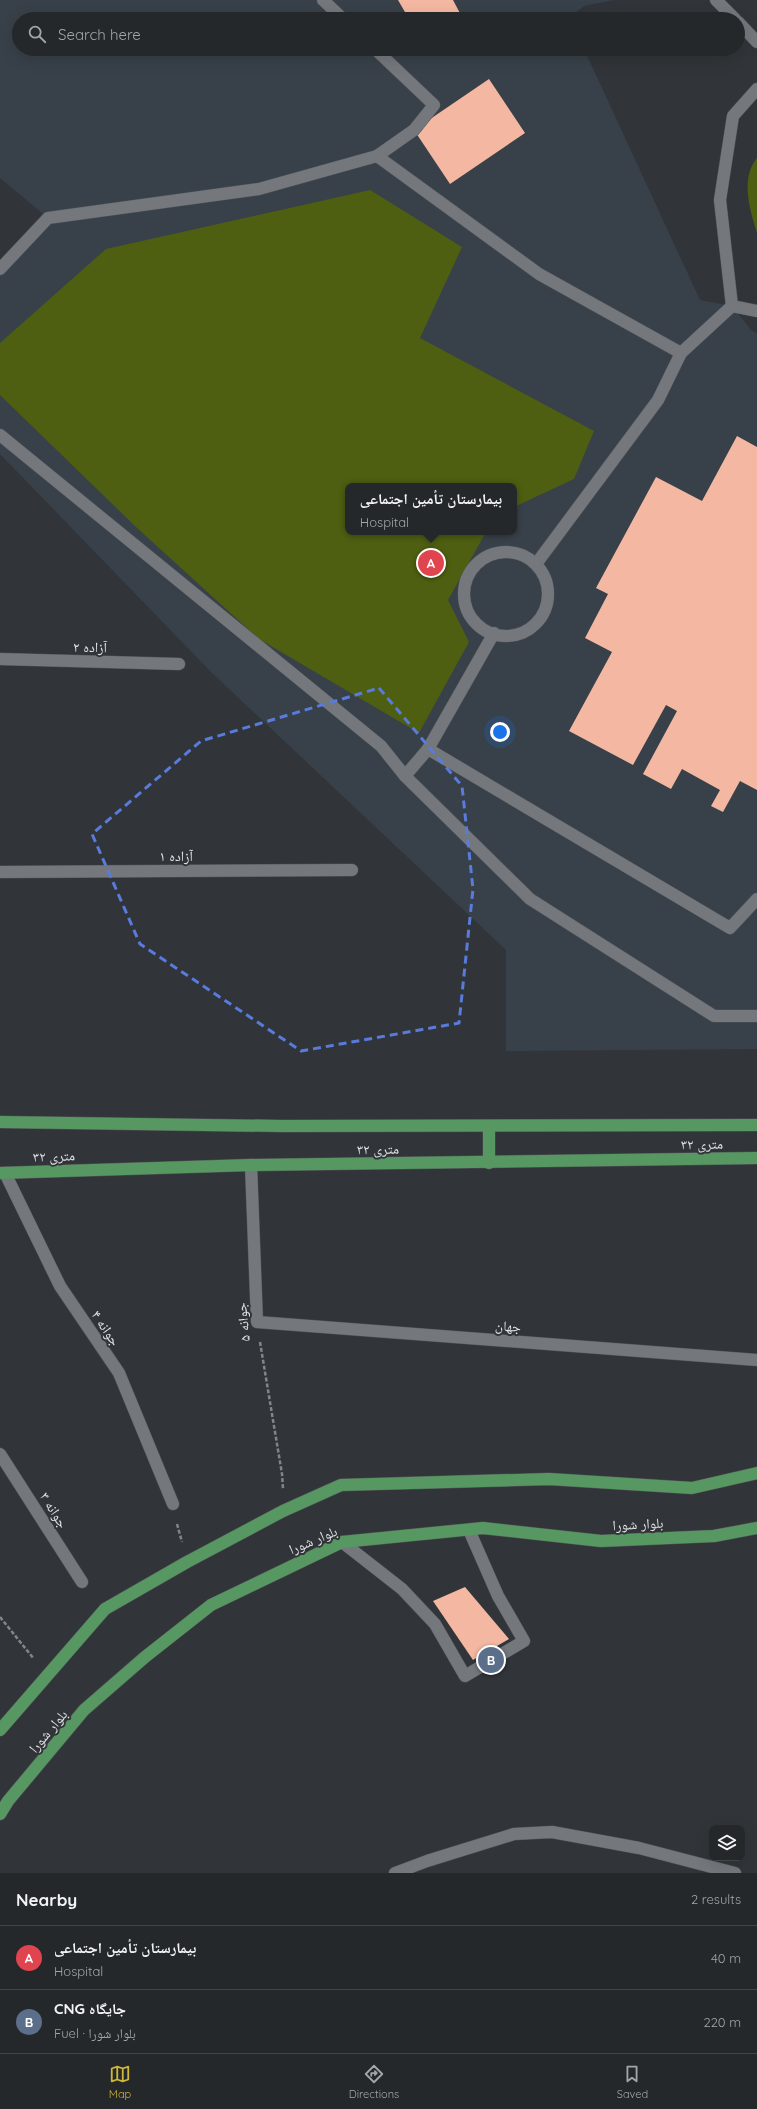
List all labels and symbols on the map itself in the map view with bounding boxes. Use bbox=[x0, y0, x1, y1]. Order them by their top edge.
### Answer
pin: A bbox=[418, 548, 444, 578]
street label: آزاده ۲ bbox=[73, 638, 107, 656]
your location bbox=[490, 722, 510, 742]
street label: آزاده ۱ bbox=[159, 847, 193, 865]
street label: ۳۲ متری bbox=[681, 1135, 723, 1153]
street label: ۳۲ متری bbox=[357, 1140, 399, 1158]
street label: ۳۲ متری bbox=[33, 1146, 75, 1166]
street label: جوانه ۵ bbox=[232, 1302, 254, 1342]
street label: جوانه ۴ bbox=[88, 1307, 124, 1349]
street label: جهان bbox=[494, 1316, 522, 1336]
street label: جوانه ۳ bbox=[36, 1489, 72, 1531]
street label: بلوار شورا bbox=[612, 1514, 664, 1534]
street label: بلوار شورا bbox=[286, 1522, 340, 1558]
pin: B bbox=[478, 1645, 504, 1675]
street label: بلوار شورا bbox=[25, 1706, 71, 1756]

